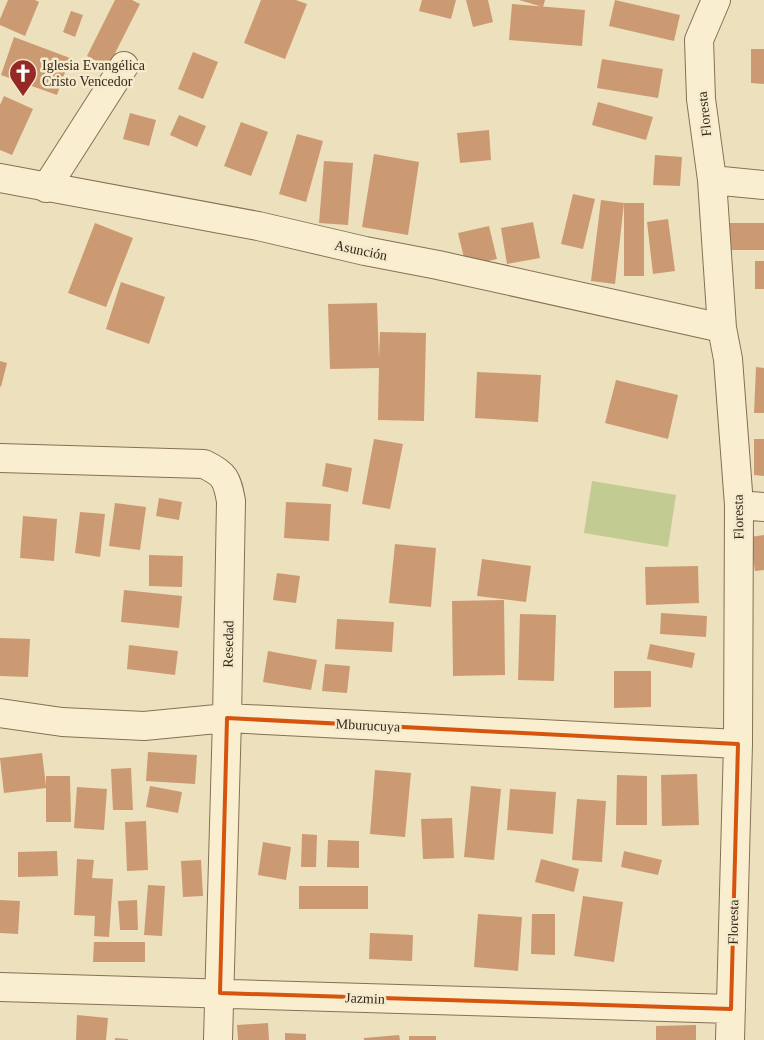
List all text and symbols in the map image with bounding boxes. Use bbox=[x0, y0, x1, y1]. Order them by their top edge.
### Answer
church icon: Iglesia Evangélica Cristo Vencedor bbox=[8, 58, 38, 97]
place label: Iglesia Evangélica Cristo Vencedor bbox=[42, 58, 146, 89]
street label: Floresta bbox=[695, 90, 714, 137]
street label: Asunción bbox=[333, 238, 389, 263]
street label: Floresta bbox=[731, 494, 746, 540]
street label: Resedad bbox=[221, 620, 236, 668]
street label: Mburucuya bbox=[335, 716, 401, 735]
street label: Floresta bbox=[726, 899, 741, 945]
street label: Jazmin bbox=[345, 990, 385, 1007]

